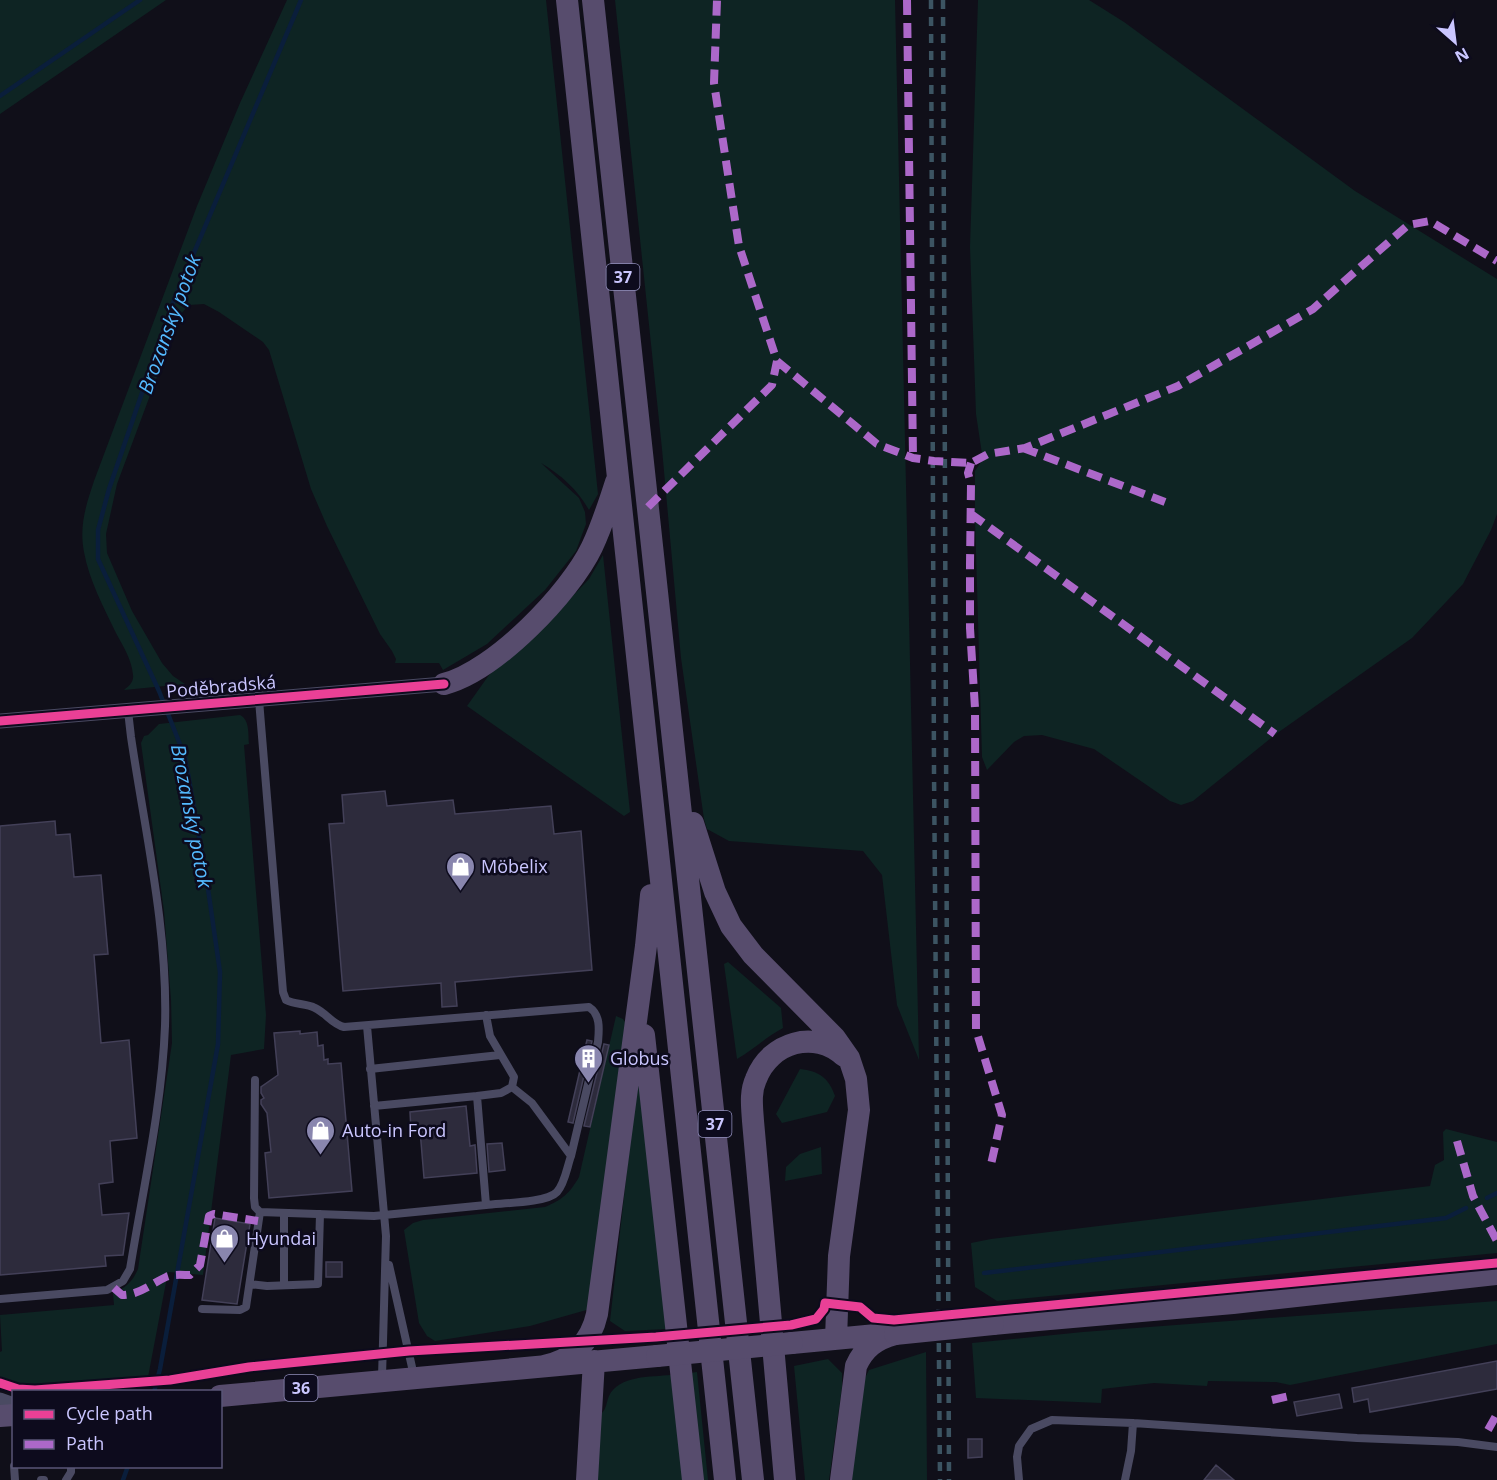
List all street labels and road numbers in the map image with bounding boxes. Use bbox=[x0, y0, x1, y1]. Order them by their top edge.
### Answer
road number: 37 bbox=[606, 264, 640, 290]
street label: Poděbradská bbox=[165, 669, 277, 703]
road number: 37 bbox=[698, 1111, 732, 1137]
road number: 36 bbox=[284, 1375, 318, 1401]

